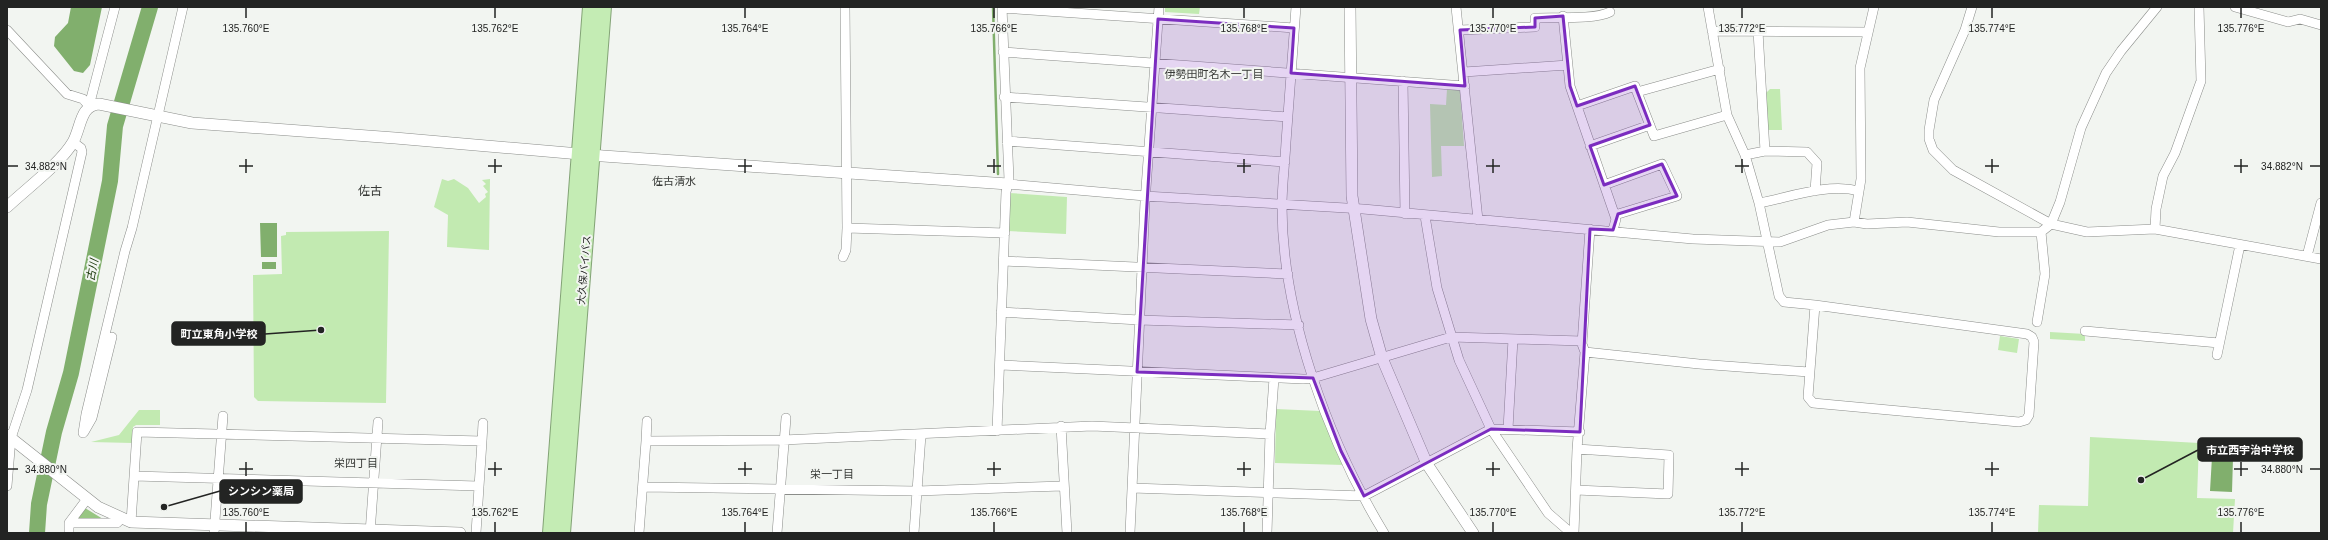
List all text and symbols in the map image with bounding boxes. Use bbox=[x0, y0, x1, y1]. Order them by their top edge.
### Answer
text: 135.760°E bbox=[223, 23, 270, 34]
text: 135.762°E bbox=[472, 23, 519, 34]
text: 135.764°E bbox=[722, 23, 769, 34]
text: 135.766°E bbox=[971, 23, 1018, 34]
text: 135.768°E bbox=[1221, 23, 1268, 34]
text: 135.770°E bbox=[1470, 23, 1517, 34]
text: 135.772°E bbox=[1719, 23, 1766, 34]
text: 135.774°E bbox=[1969, 23, 2016, 34]
text: 135.776°E bbox=[2218, 23, 2265, 34]
district label: 伊勢田町名木一丁目 bbox=[1165, 68, 1264, 80]
text: 34.882°N bbox=[25, 161, 67, 172]
text: 34.882°N bbox=[2261, 161, 2303, 172]
district label: 佐古清水 bbox=[652, 175, 696, 187]
district label: 佐古 bbox=[358, 184, 382, 198]
street label: 大久保バイパス bbox=[575, 235, 593, 305]
water label: 古川 bbox=[84, 257, 100, 282]
callout: 町立東角小学校 bbox=[172, 322, 265, 345]
text: 町立東角小学校 bbox=[181, 328, 258, 340]
callout: 市立西宇治中学校 bbox=[2198, 438, 2302, 461]
text: 市立西宇治中学校 bbox=[2206, 444, 2294, 456]
district label: 栄四丁目 bbox=[334, 457, 378, 469]
text: 34.880°N bbox=[25, 464, 67, 475]
text: 34.880°N bbox=[2261, 464, 2303, 475]
district label: 栄一丁目 bbox=[810, 468, 854, 480]
callout: シンシン薬局 bbox=[220, 480, 302, 503]
text: シンシン薬局 bbox=[228, 485, 294, 497]
text: 135.760°E bbox=[223, 507, 270, 518]
text: 135.762°E bbox=[472, 507, 519, 518]
text: 135.764°E bbox=[722, 507, 769, 518]
text: 135.766°E bbox=[971, 507, 1018, 518]
text: 135.768°E bbox=[1221, 507, 1268, 518]
text: 135.770°E bbox=[1470, 507, 1517, 518]
text: 135.772°E bbox=[1719, 507, 1766, 518]
text: 135.774°E bbox=[1969, 507, 2016, 518]
text: 135.776°E bbox=[2218, 507, 2265, 518]

